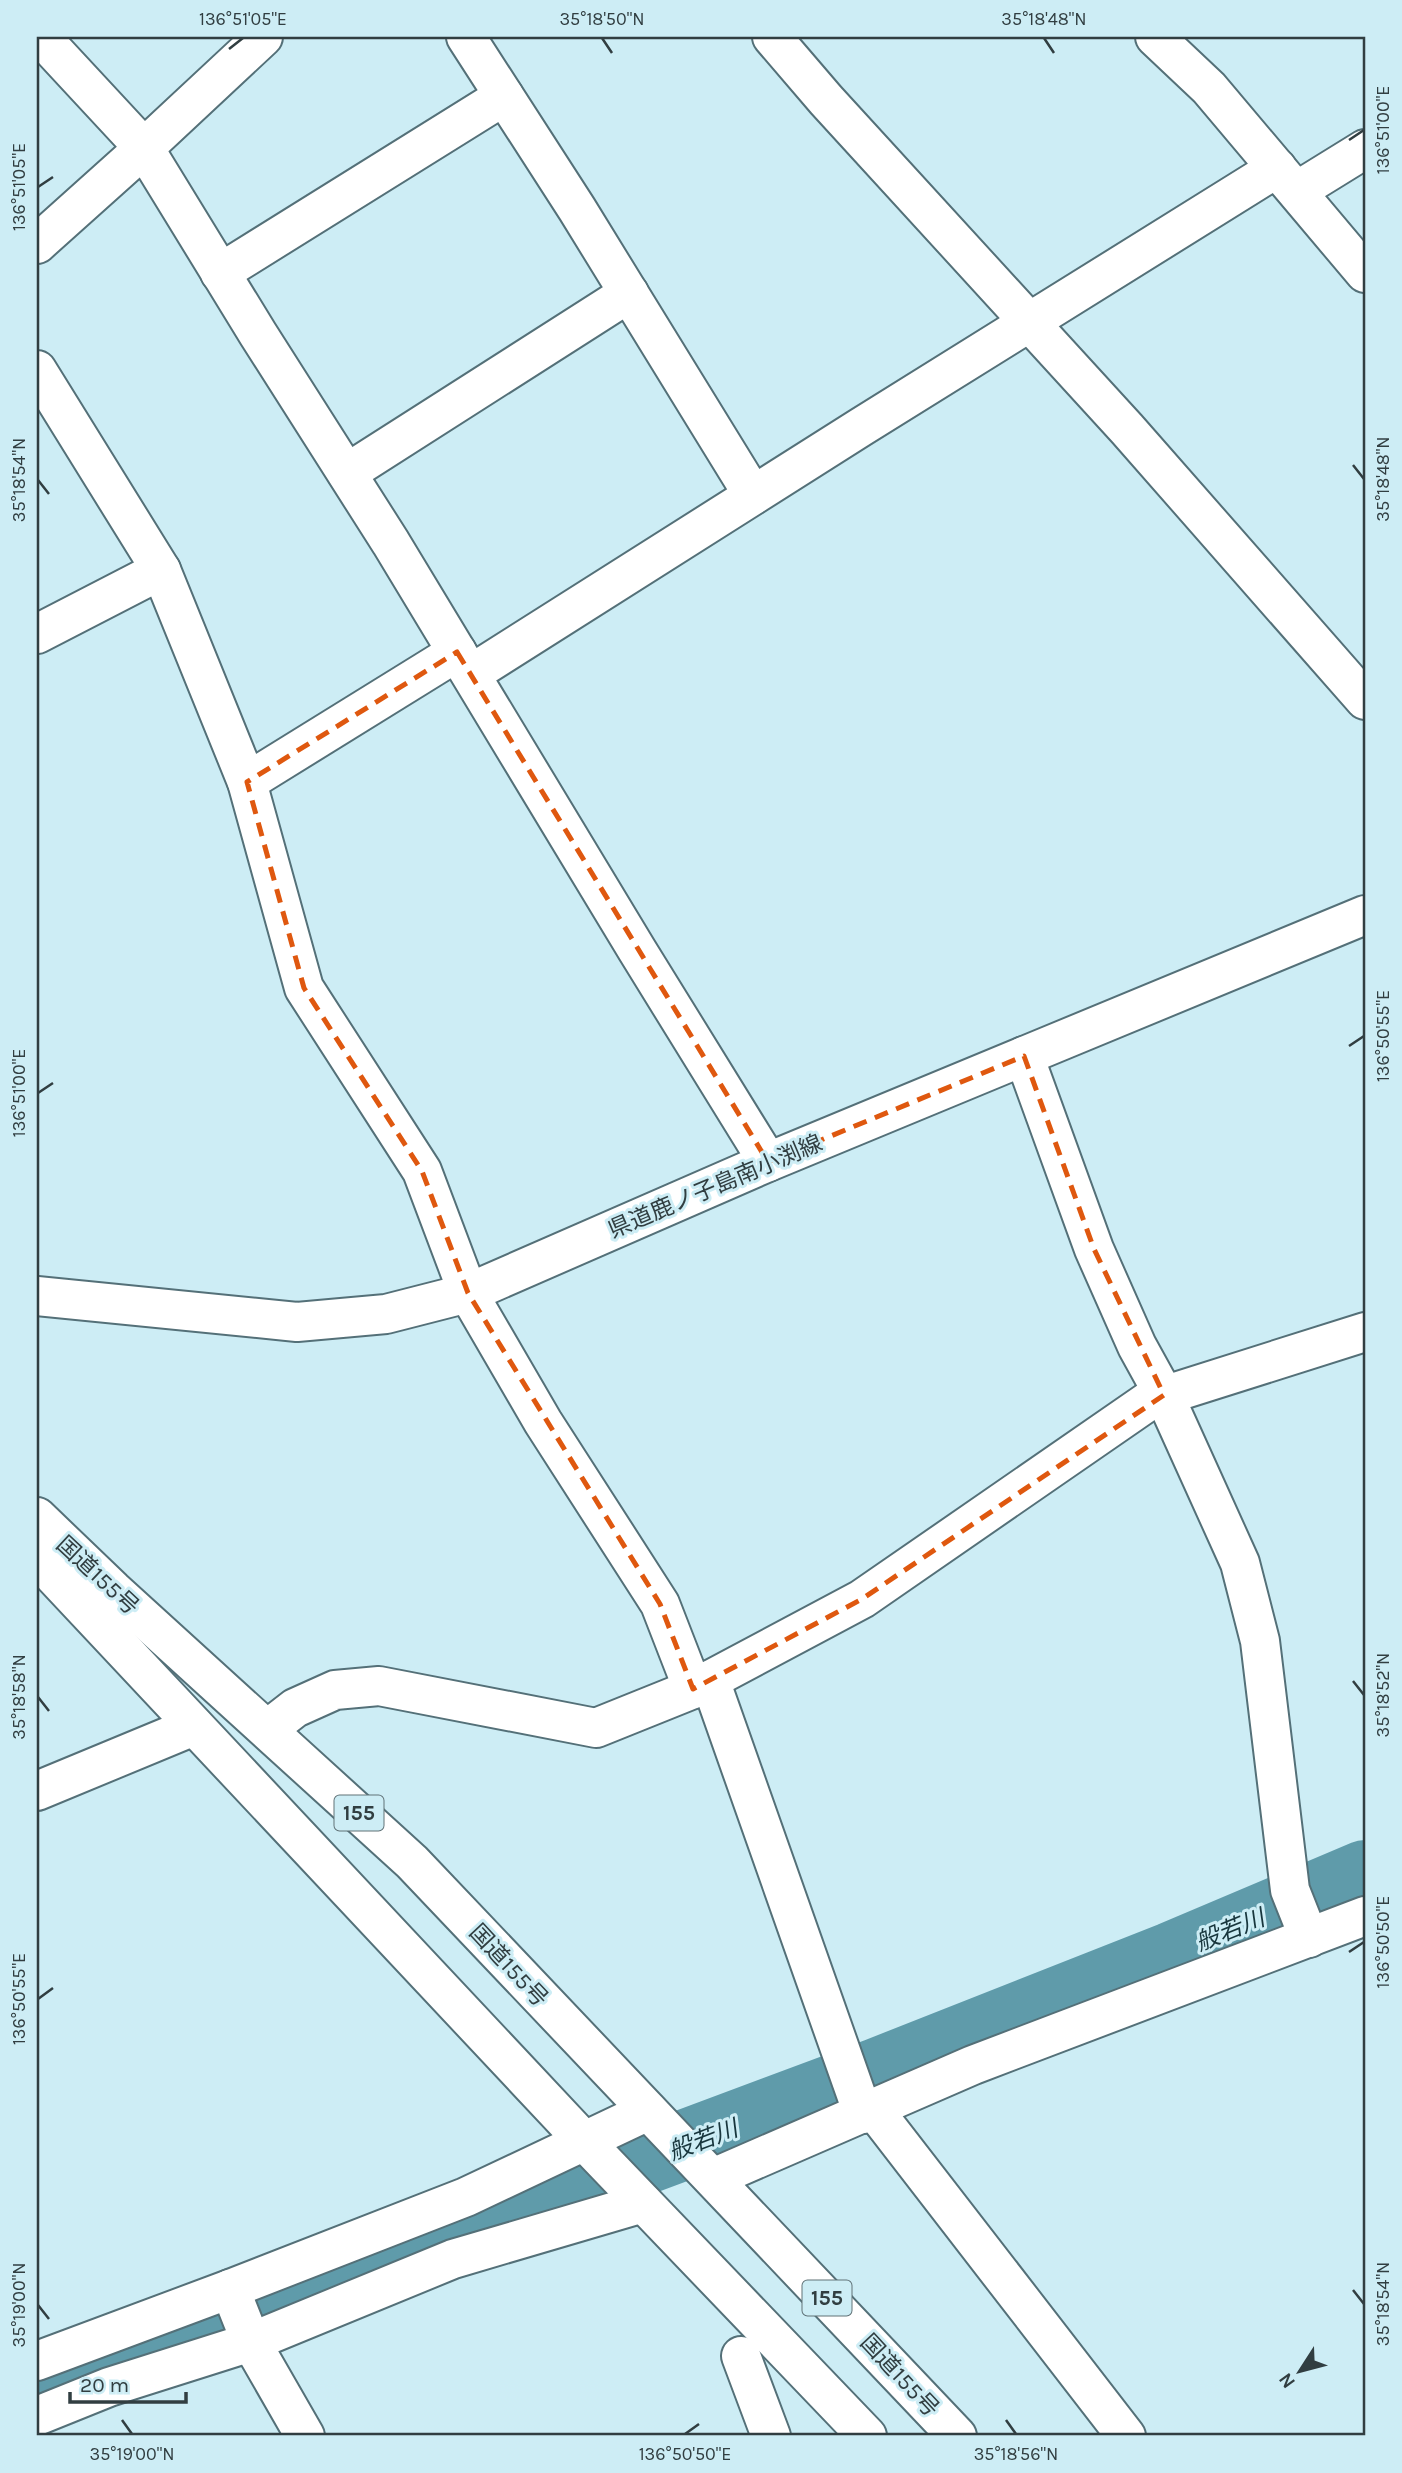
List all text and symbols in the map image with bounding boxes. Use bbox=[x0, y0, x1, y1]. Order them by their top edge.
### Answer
text: 136°51'05"E bbox=[199, 8, 287, 30]
text: 35°18'50"N bbox=[559, 8, 645, 30]
text: 35°18'48"N bbox=[1001, 8, 1087, 30]
text: 136°51'00"E bbox=[1372, 86, 1394, 174]
text: 136°51'05"E bbox=[8, 143, 30, 231]
text: 35°18'48"N bbox=[1372, 436, 1394, 522]
text: 35°18'54"N bbox=[8, 438, 30, 522]
text: 136°50'55"E bbox=[1372, 990, 1394, 1082]
text: 136°51'00"E bbox=[8, 1049, 30, 1137]
street label: 県道鹿ノ子島南小渕線 bbox=[604, 1129, 826, 1244]
street label: 国道155号 bbox=[51, 1531, 144, 1620]
text: 35°18'52"N bbox=[1372, 1653, 1394, 1737]
text: 35°18'58"N bbox=[8, 1654, 30, 1740]
road number: 155 bbox=[334, 1796, 384, 1830]
text: 136°50'50"E bbox=[1372, 1896, 1394, 1988]
water label: 般若川 bbox=[1191, 1902, 1271, 1956]
street label: 国道155号 bbox=[464, 1919, 553, 2012]
text: 136°50'55"E bbox=[8, 1953, 30, 2045]
water label: 般若川 bbox=[664, 2113, 744, 2166]
text: 35°18'54"N bbox=[1372, 2262, 1394, 2346]
text: 35°19'00"N bbox=[8, 2263, 30, 2347]
road number: 155 bbox=[802, 2280, 852, 2316]
street label: 国道155号 bbox=[855, 2329, 944, 2422]
north arrow bbox=[1266, 2336, 1336, 2406]
scale bar bbox=[70, 2361, 186, 2405]
text: N bbox=[1274, 2368, 1300, 2392]
text: 20 m bbox=[80, 2373, 129, 2397]
text: 35°19'00"N bbox=[90, 2443, 174, 2465]
text: 136°50'50"E bbox=[639, 2443, 731, 2465]
text: 35°18'56"N bbox=[974, 2443, 1058, 2465]

